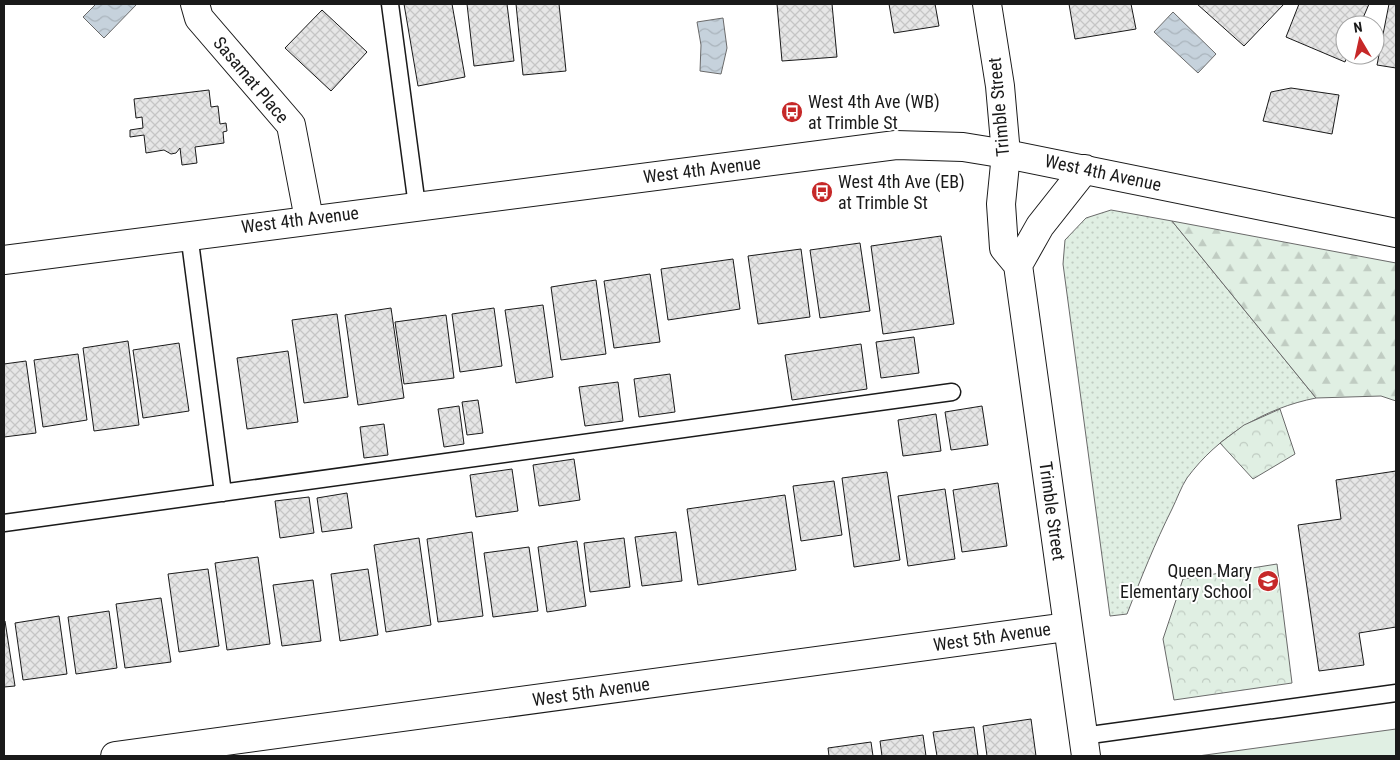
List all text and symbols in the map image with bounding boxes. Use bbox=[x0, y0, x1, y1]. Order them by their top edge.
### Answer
north arrow bbox=[1335, 15, 1385, 65]
text: N bbox=[1352, 19, 1363, 36]
street label: Sasamat Place bbox=[209, 32, 293, 127]
street label: Trimble Street bbox=[984, 56, 1013, 158]
place label: West 4th Ave (WB) at Trimble St bbox=[808, 91, 940, 133]
bus stop icon: West 4th Ave (WB) at Trimble St bbox=[780, 100, 804, 124]
street label: West 4th Avenue bbox=[1043, 150, 1163, 195]
street label: West 4th Avenue bbox=[642, 152, 762, 187]
place label: West 4th Ave (EB) at Trimble St bbox=[838, 171, 965, 213]
bus stop icon: West 4th Ave (EB) at Trimble St bbox=[810, 180, 834, 204]
street label: West 4th Avenue bbox=[240, 202, 360, 237]
street label: Trimble Street bbox=[1035, 460, 1070, 562]
place label: Queen Mary Elementary School bbox=[1120, 560, 1252, 602]
school or university icon: Queen Mary Elementary School bbox=[1256, 569, 1280, 593]
street label: West 5th Avenue bbox=[932, 618, 1052, 655]
street label: West 5th Avenue bbox=[531, 673, 651, 710]

